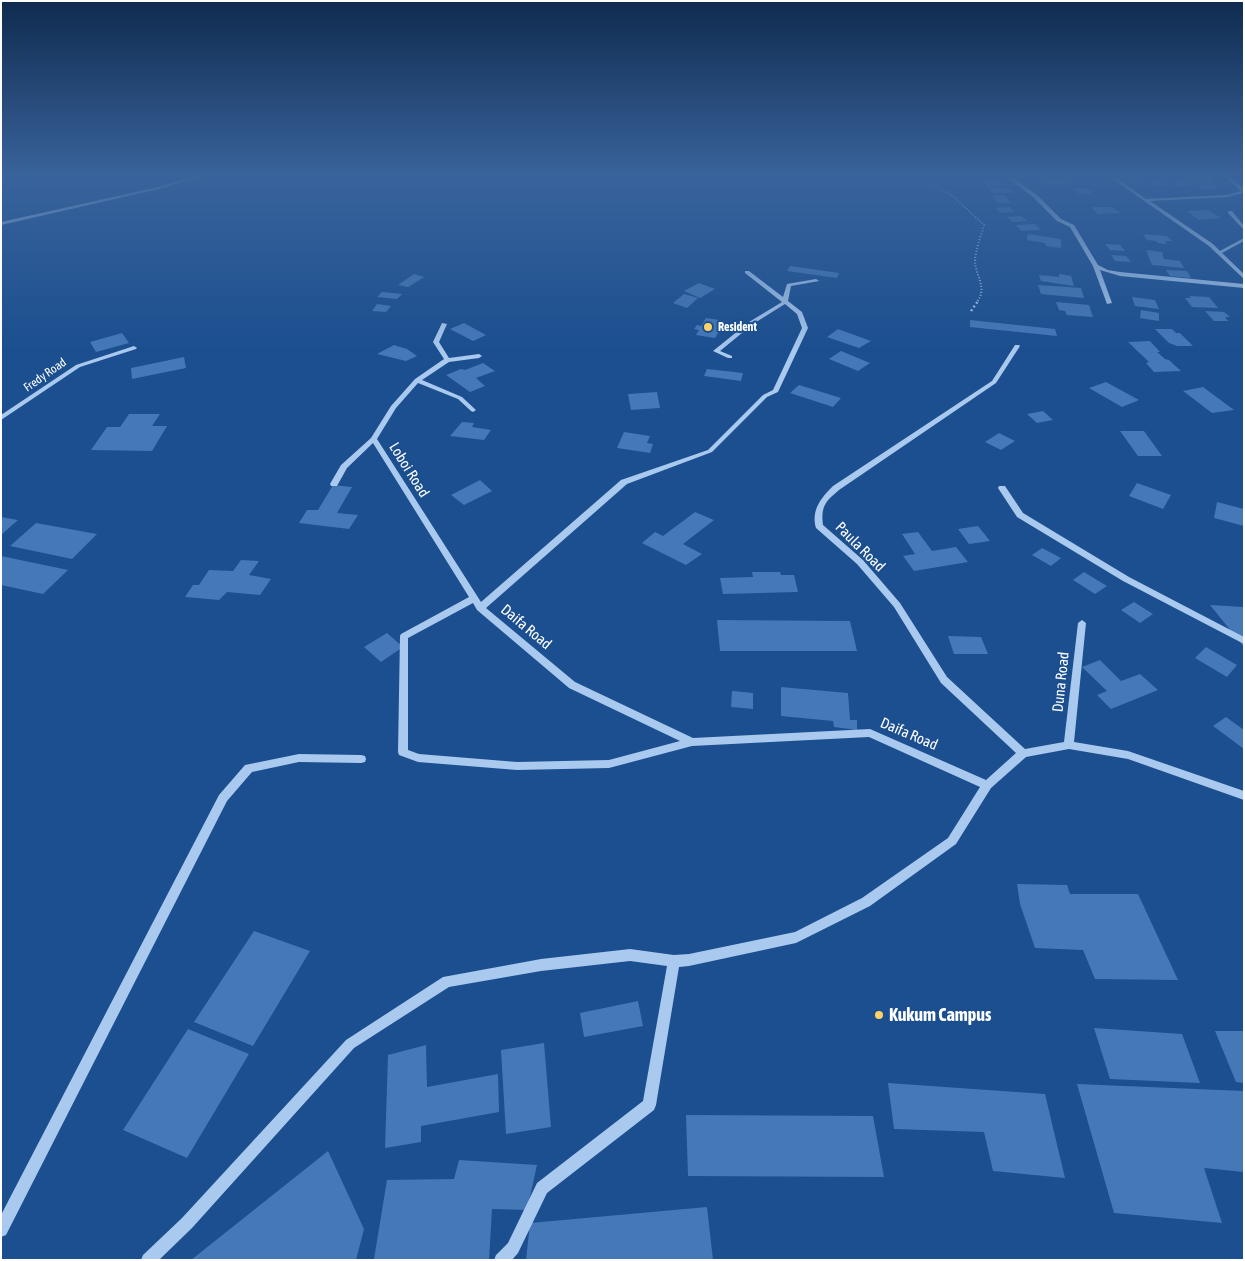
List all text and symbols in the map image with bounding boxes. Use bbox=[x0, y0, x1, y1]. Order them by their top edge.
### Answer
place label: Resident bbox=[718, 320, 757, 334]
marker: Resident bbox=[702, 321, 714, 333]
street label: Fredy Road bbox=[21, 355, 69, 395]
street label: Loboi Road bbox=[385, 439, 433, 501]
street label: Paula Road bbox=[831, 518, 889, 576]
street label: Daifa Road bbox=[497, 601, 555, 653]
street label: Duna Road bbox=[1049, 651, 1073, 713]
street label: Daifa Road bbox=[878, 714, 940, 754]
place label: Kukum Campus bbox=[889, 1004, 991, 1026]
marker: Kukum Campus bbox=[873, 1009, 885, 1021]

